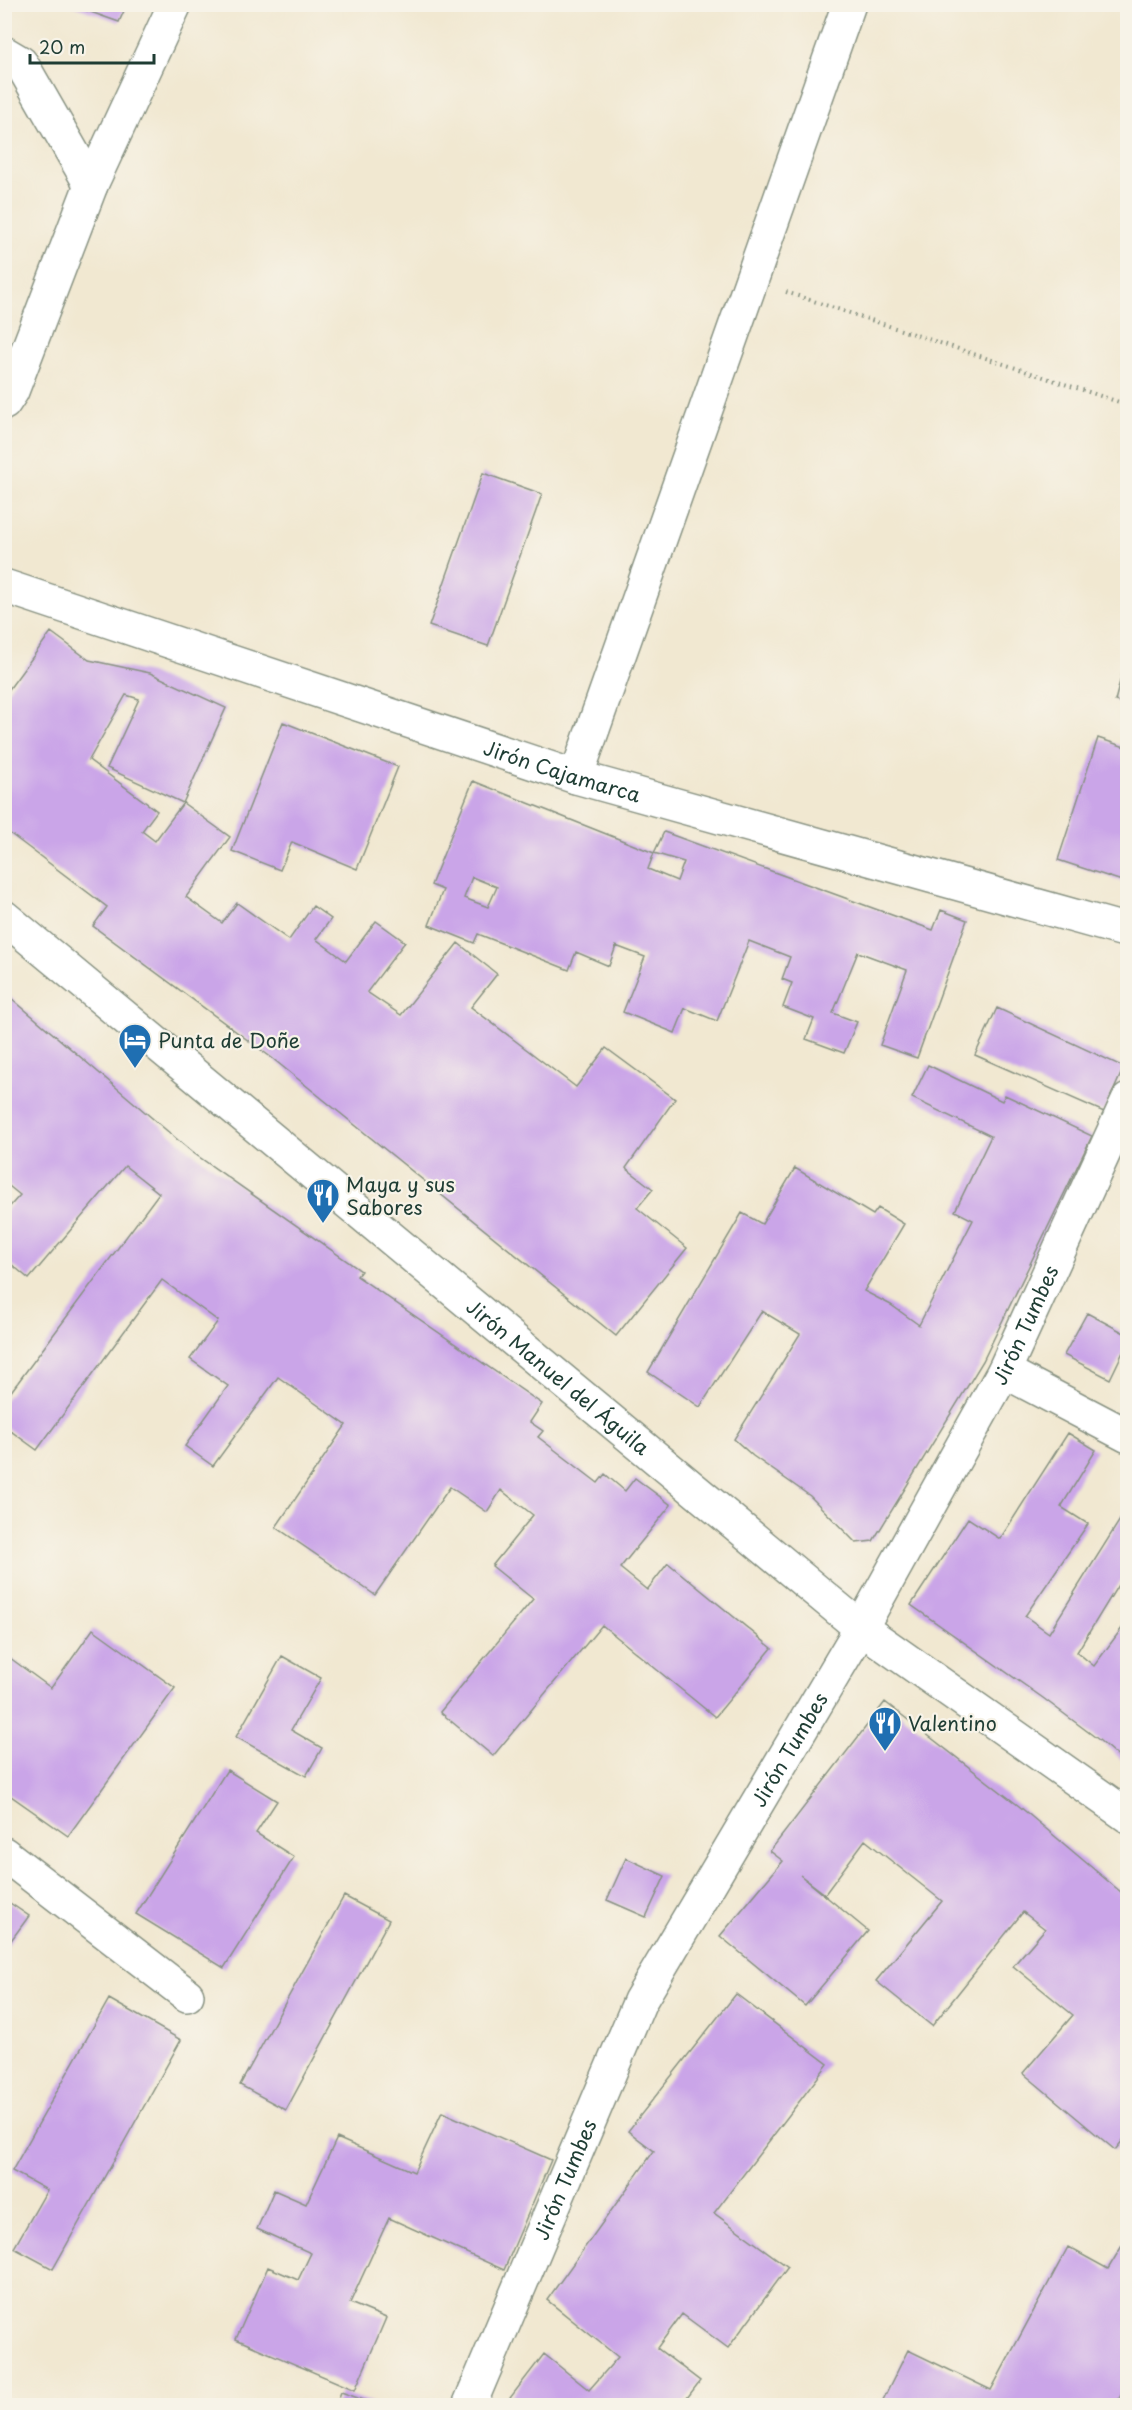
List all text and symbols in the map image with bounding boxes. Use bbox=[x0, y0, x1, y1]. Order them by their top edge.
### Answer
scale bar bbox=[30, 27, 154, 65]
text: 20 m bbox=[39, 33, 85, 60]
street label: Jirón Cajamarca bbox=[480, 732, 644, 809]
hotel icon: Punta de Doñe bbox=[117, 1022, 153, 1069]
place label: Punta de Doñe bbox=[158, 1025, 300, 1055]
place label: Maya y sus Sabores bbox=[346, 1169, 455, 1222]
restaurant icon: Maya y sus Sabores bbox=[305, 1177, 341, 1224]
street label: Jirón Tumbes bbox=[984, 1260, 1065, 1390]
street label: Jirón Manuel del Águila bbox=[460, 1292, 656, 1462]
street label: Jirón Tumbes bbox=[743, 1687, 835, 1812]
restaurant icon: Valentino bbox=[867, 1705, 903, 1752]
place label: Valentino bbox=[908, 1708, 997, 1738]
street label: Jirón Tumbes bbox=[526, 2114, 603, 2244]

